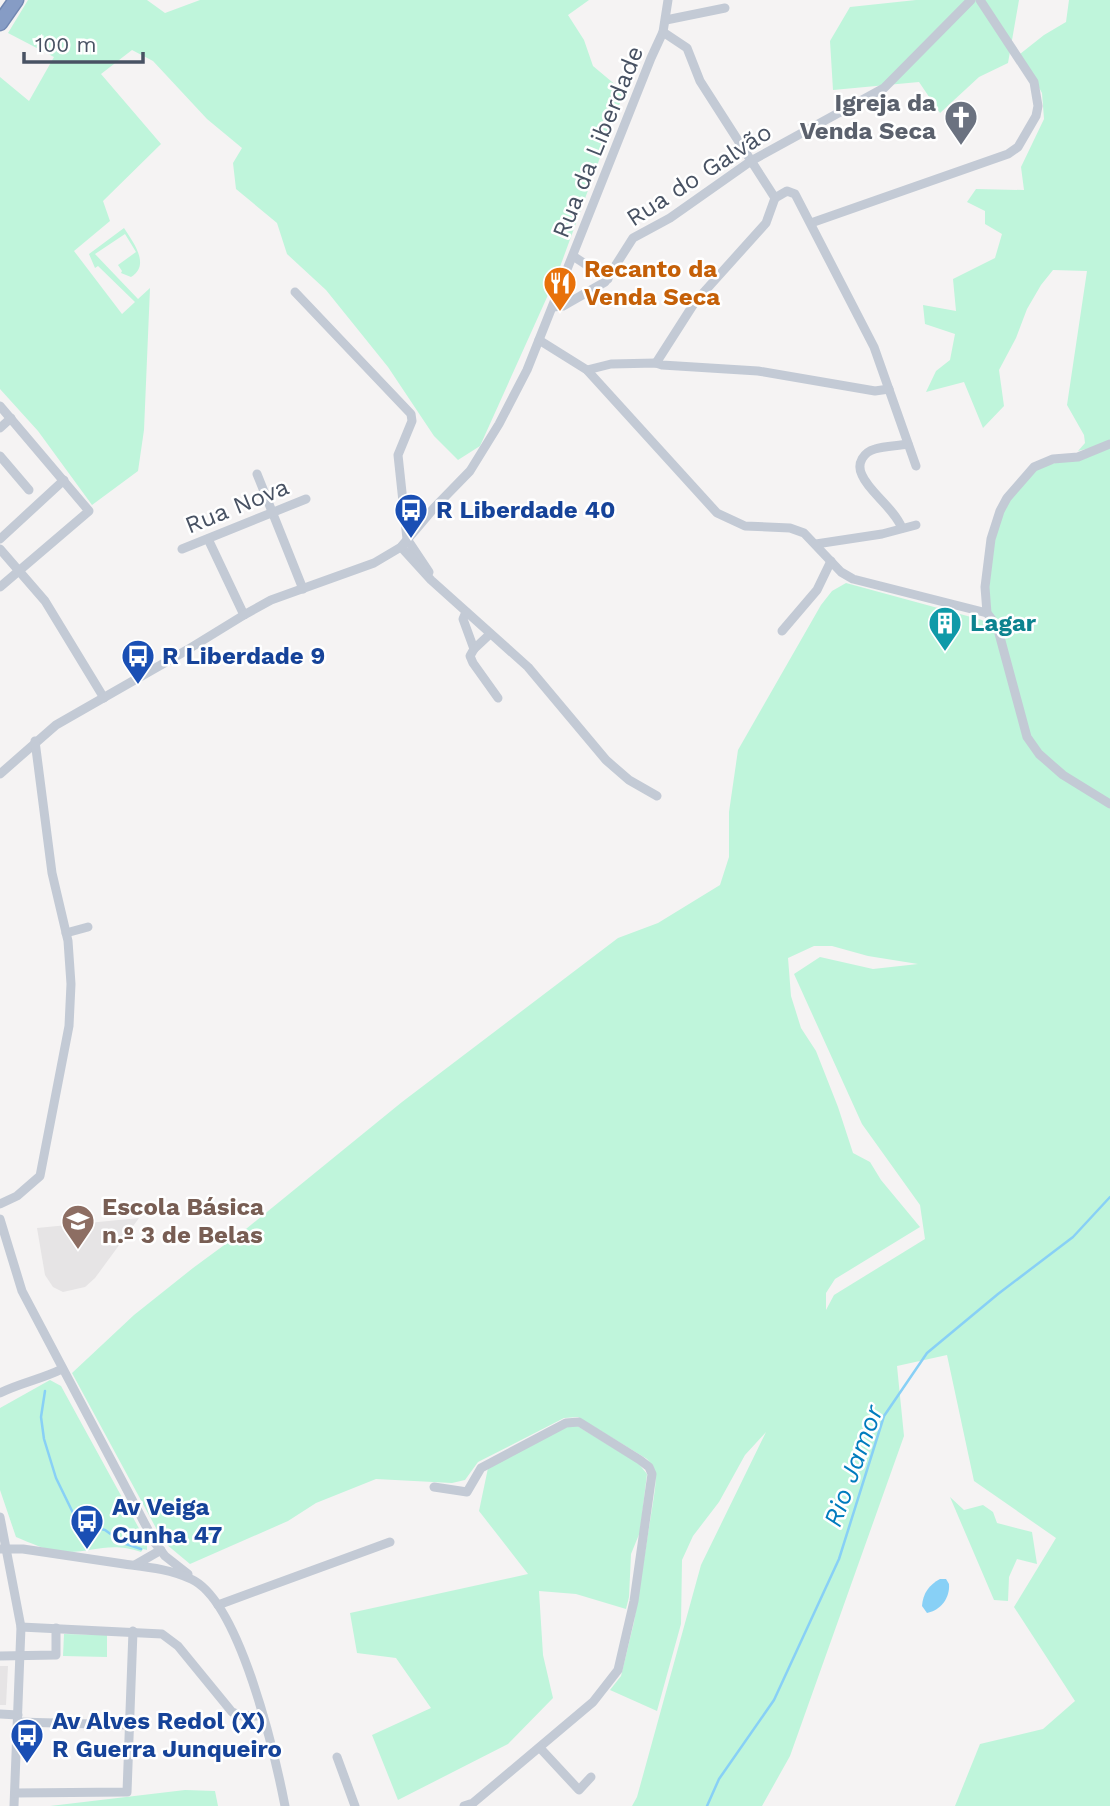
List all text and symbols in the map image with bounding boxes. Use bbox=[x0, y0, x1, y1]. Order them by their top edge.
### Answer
scale bar bbox=[24, 21, 144, 65]
text: 100 m bbox=[35, 32, 97, 57]
street label: Rua da Liberdade bbox=[547, 42, 649, 242]
place label: Igreja da Venda Seca bbox=[800, 89, 936, 145]
church icon: Igreja da Venda Seca bbox=[942, 98, 980, 147]
street label: Rua do Galvão bbox=[621, 118, 777, 232]
place label: Recanto da Venda Seca bbox=[584, 255, 720, 311]
restaurant icon: Recanto da Venda Seca bbox=[541, 264, 579, 313]
street label: Rua Nova bbox=[181, 473, 293, 539]
bus stop icon: R Liberdade 40 bbox=[392, 491, 430, 540]
place label: R Liberdade 40 bbox=[436, 496, 616, 524]
building icon: Lagar bbox=[926, 604, 964, 653]
place label: Lagar bbox=[970, 609, 1037, 637]
bus stop icon: R Liberdade 9 bbox=[119, 637, 157, 686]
place label: R Liberdade 9 bbox=[162, 642, 325, 670]
place label: Escola Básica n.º 3 de Belas bbox=[102, 1193, 264, 1249]
school or university icon: Escola Básica n.º 3 de Belas bbox=[59, 1202, 97, 1251]
water label: Rio Jamor bbox=[817, 1401, 889, 1531]
place label: Av Veiga Cunha 47 bbox=[112, 1493, 222, 1549]
bus stop icon: Av Veiga Cunha 47 bbox=[68, 1502, 106, 1551]
place label: Av Alves Redol (X) R Guerra Junqueiro bbox=[52, 1707, 282, 1763]
bus stop icon: Av Alves Redol (X) R Guerra Junqueiro bbox=[8, 1716, 46, 1765]

